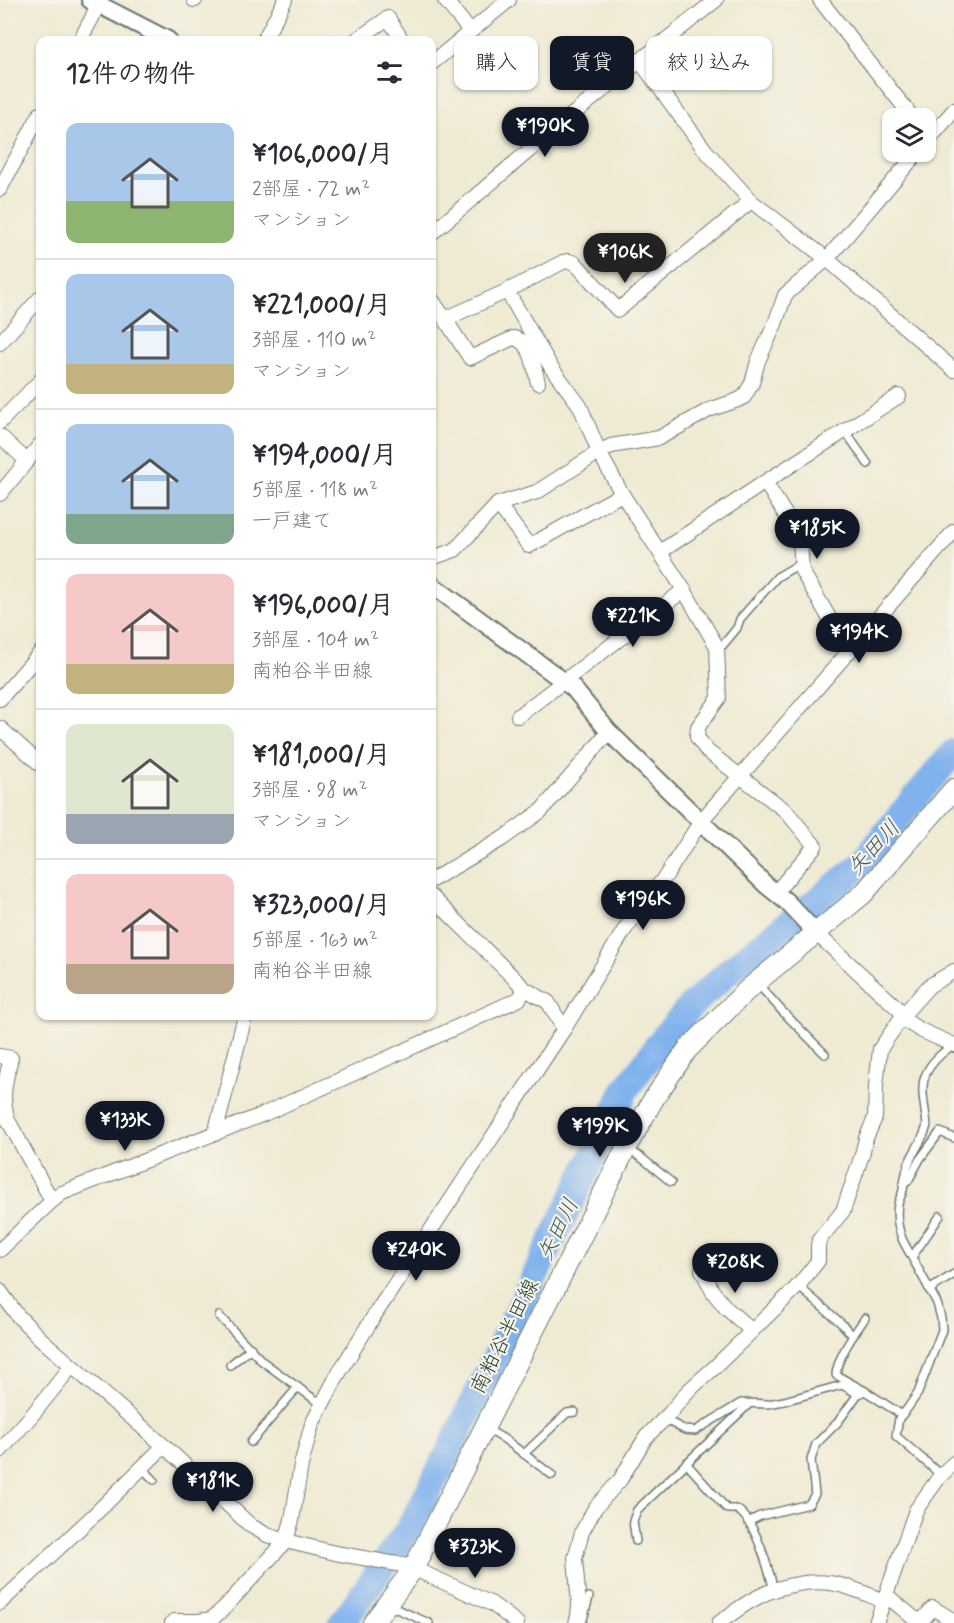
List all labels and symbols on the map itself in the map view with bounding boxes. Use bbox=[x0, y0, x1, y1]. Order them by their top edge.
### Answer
pin: ¥190K bbox=[503, 107, 587, 158]
pin: ¥106K bbox=[583, 233, 667, 284]
pin: ¥185K bbox=[775, 509, 859, 560]
pin: ¥221K bbox=[591, 597, 675, 648]
pin: ¥194K bbox=[817, 613, 901, 664]
water label: 矢田川 bbox=[842, 814, 907, 882]
pin: ¥196K bbox=[601, 880, 685, 931]
pin: ¥133K bbox=[83, 1101, 167, 1152]
pin: ¥199K bbox=[558, 1107, 642, 1158]
water label: 矢田川 bbox=[532, 1194, 586, 1266]
pin: ¥240K bbox=[374, 1231, 458, 1282]
pin: ¥208K bbox=[693, 1243, 777, 1294]
street label: 南粕谷半田線 bbox=[464, 1274, 546, 1399]
pin: ¥181K bbox=[171, 1462, 255, 1513]
pin: ¥323K bbox=[433, 1528, 517, 1579]

